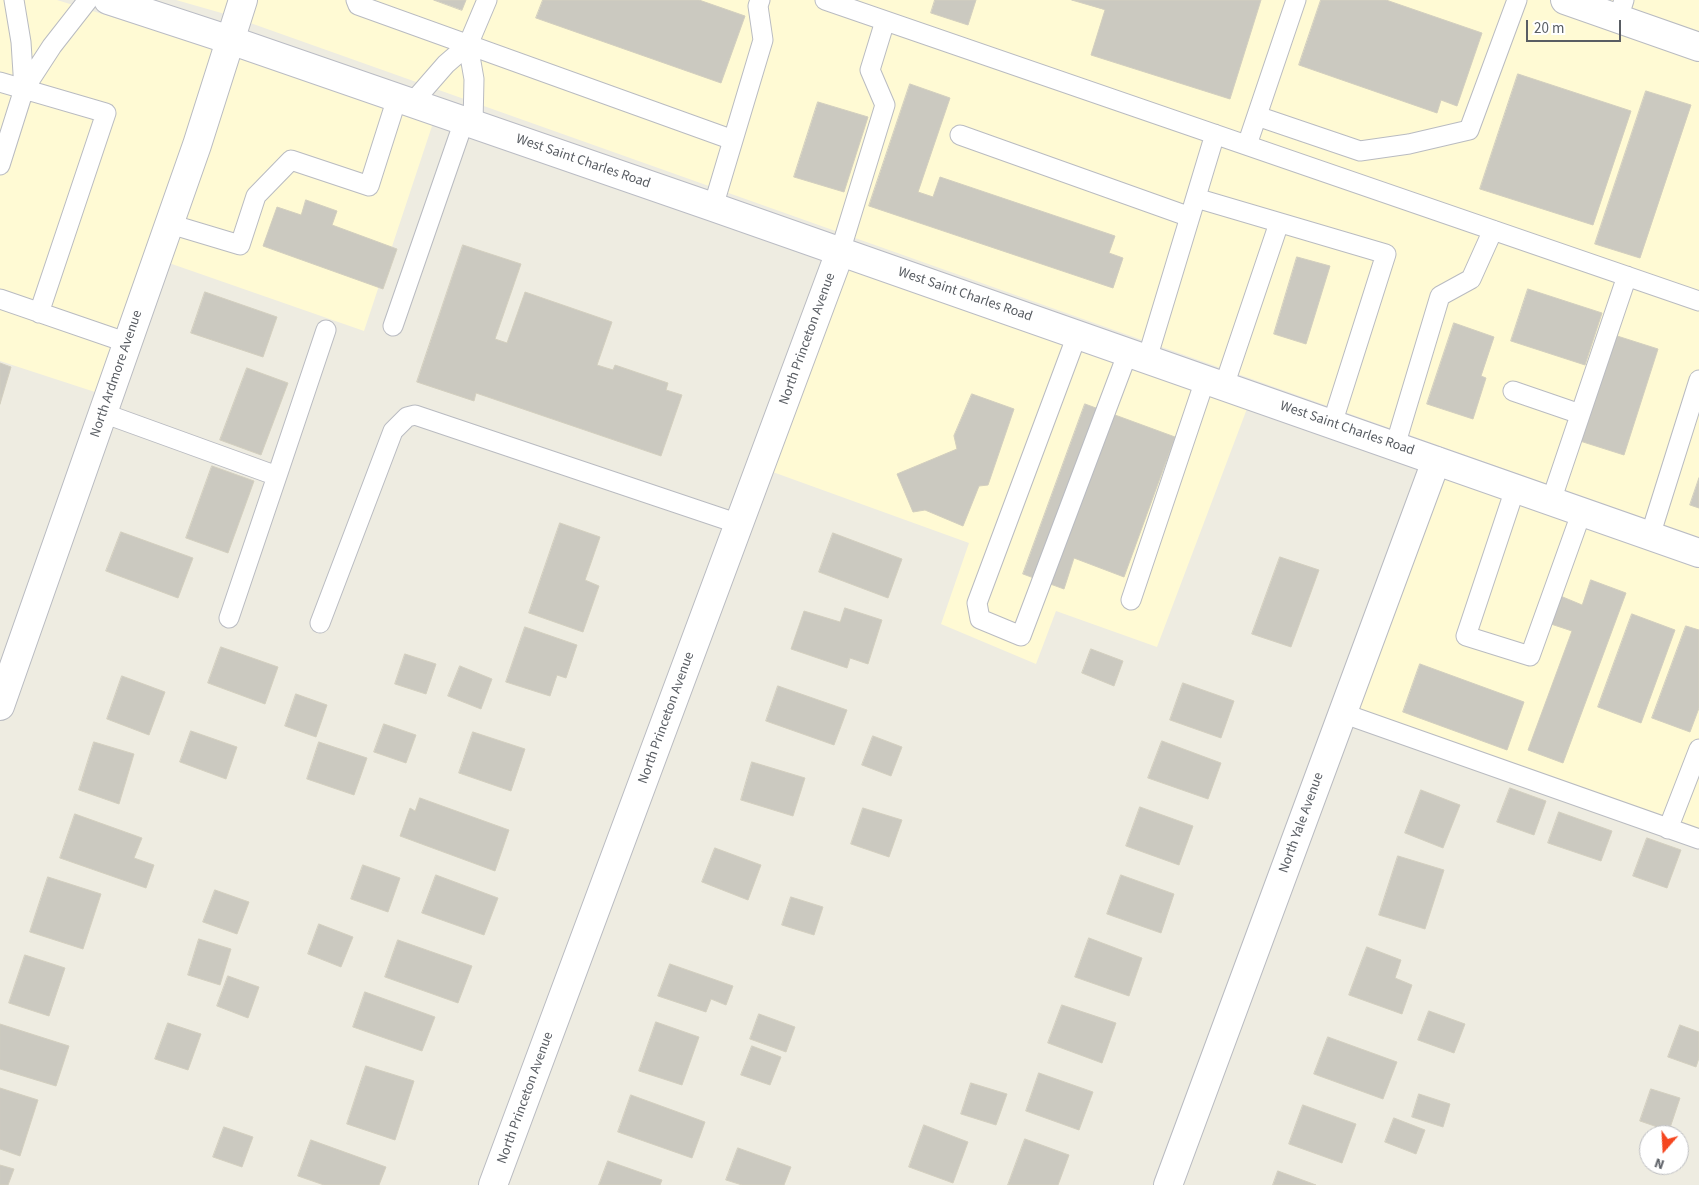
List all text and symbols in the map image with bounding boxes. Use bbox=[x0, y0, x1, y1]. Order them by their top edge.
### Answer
scale bar bbox=[1529, 10, 1624, 42]
text: 20 m bbox=[1534, 18, 1564, 39]
street label: West Saint Charles Road bbox=[514, 131, 652, 193]
street label: West Saint Charles Road bbox=[896, 264, 1034, 326]
street label: North Princeton Avenue bbox=[776, 271, 840, 407]
street label: North Ardmore Avenue bbox=[87, 308, 147, 440]
street label: West Saint Charles Road bbox=[1278, 398, 1416, 460]
street label: North Princeton Avenue bbox=[635, 650, 699, 786]
street label: North Yale Avenue bbox=[1276, 770, 1328, 876]
street label: North Princeton Avenue bbox=[494, 1030, 558, 1166]
north arrow bbox=[1639, 1125, 1689, 1175]
text: N bbox=[1652, 1152, 1667, 1174]

